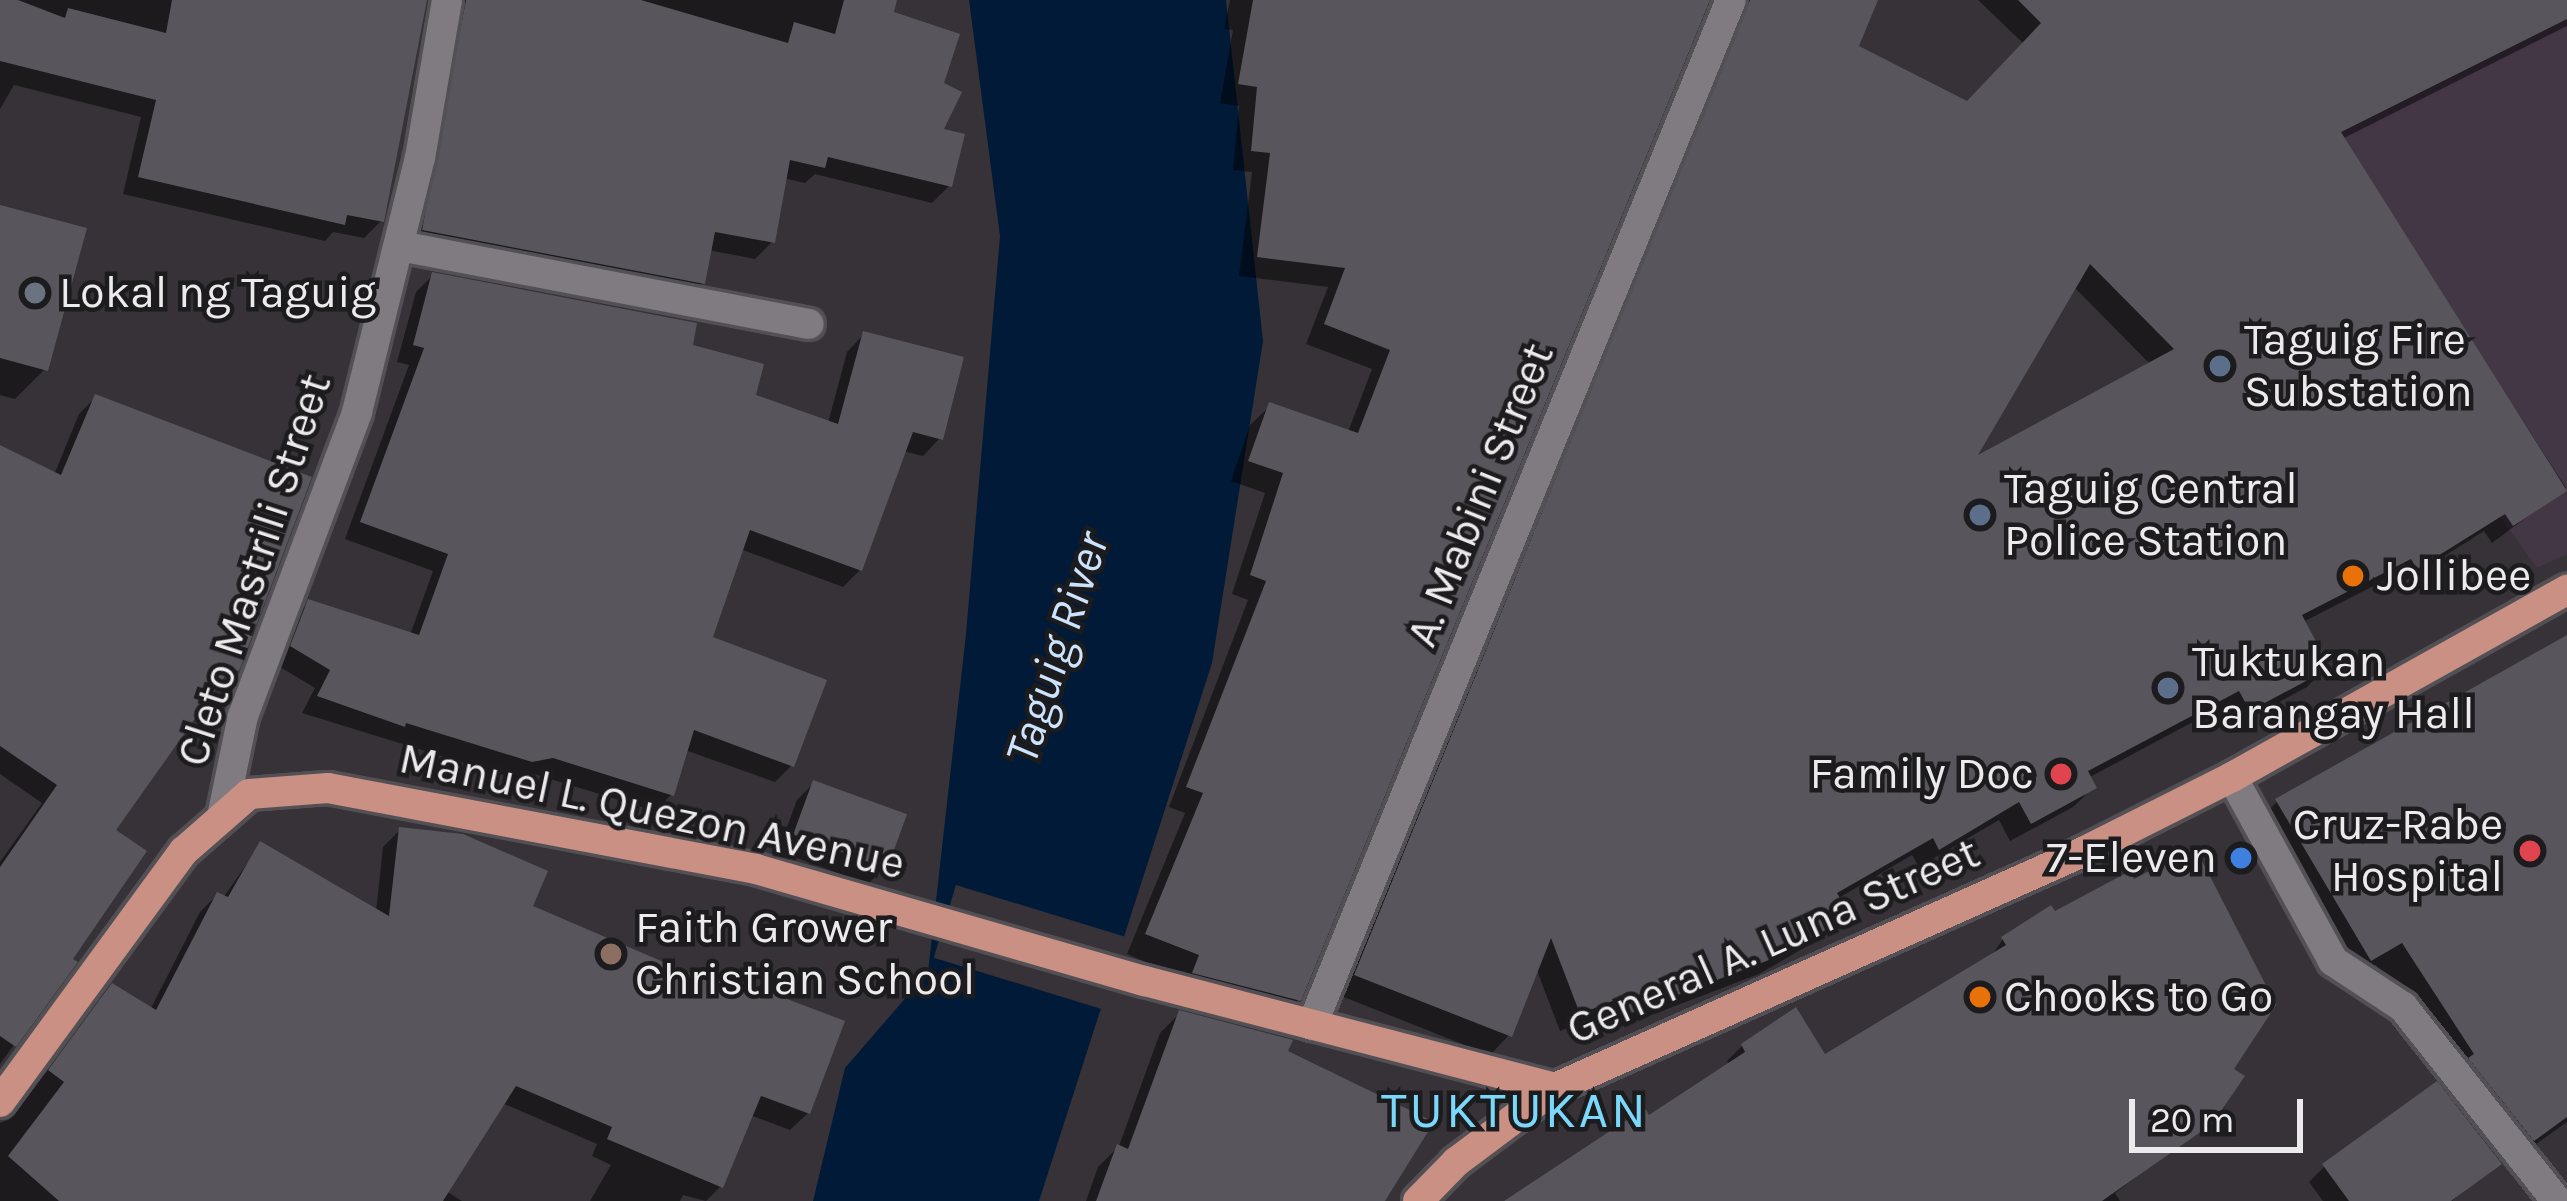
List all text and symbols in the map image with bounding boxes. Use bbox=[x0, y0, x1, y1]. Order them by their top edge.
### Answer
place label: Lokal ng Taguig bbox=[59, 266, 376, 320]
marker: Lokal ng Taguig bbox=[22, 280, 48, 306]
place label: Taguig Fire Substation bbox=[2244, 313, 2473, 419]
street label: A. Mabini Street bbox=[1395, 335, 1565, 655]
marker: Taguig Fire Substation bbox=[2207, 353, 2233, 379]
street label: Cleto Mastrili Street bbox=[165, 367, 343, 773]
place label: Taguig Central Police Station bbox=[2004, 462, 2298, 568]
marker: Taguig Central Police Station bbox=[1967, 502, 1993, 528]
water label: Taguig River bbox=[993, 525, 1121, 771]
place label: Jollibee bbox=[2377, 549, 2531, 603]
marker: Jollibee bbox=[2340, 563, 2366, 589]
place label: Tuktukan Barangay Hall bbox=[2192, 635, 2475, 741]
marker: Tuktukan Barangay Hall bbox=[2155, 675, 2181, 701]
street label: Manuel L. Quezon Avenue bbox=[395, 731, 909, 891]
place label: Family Doc bbox=[1809, 747, 2034, 801]
marker: Family Doc bbox=[2045, 758, 2077, 790]
place label: Cruz-Rabe Hospital bbox=[2293, 798, 2503, 904]
street label: General A. Luna Street bbox=[1558, 826, 1988, 1056]
place label: 7-Eleven bbox=[2046, 831, 2217, 885]
marker: Cruz-Rabe Hospital bbox=[2514, 835, 2546, 867]
marker: 7-Eleven bbox=[2228, 845, 2254, 871]
place label: Faith Grower Christian School bbox=[635, 901, 975, 1007]
marker: Faith Grower Christian School bbox=[598, 941, 624, 967]
place label: Chooks to Go bbox=[2004, 970, 2273, 1024]
marker: Chooks to Go bbox=[1967, 984, 1993, 1010]
scale bar bbox=[2135, 1075, 2309, 1149]
district label: TUKTUKAN bbox=[1381, 1079, 1649, 1141]
text: 20 m bbox=[2150, 1099, 2234, 1141]

